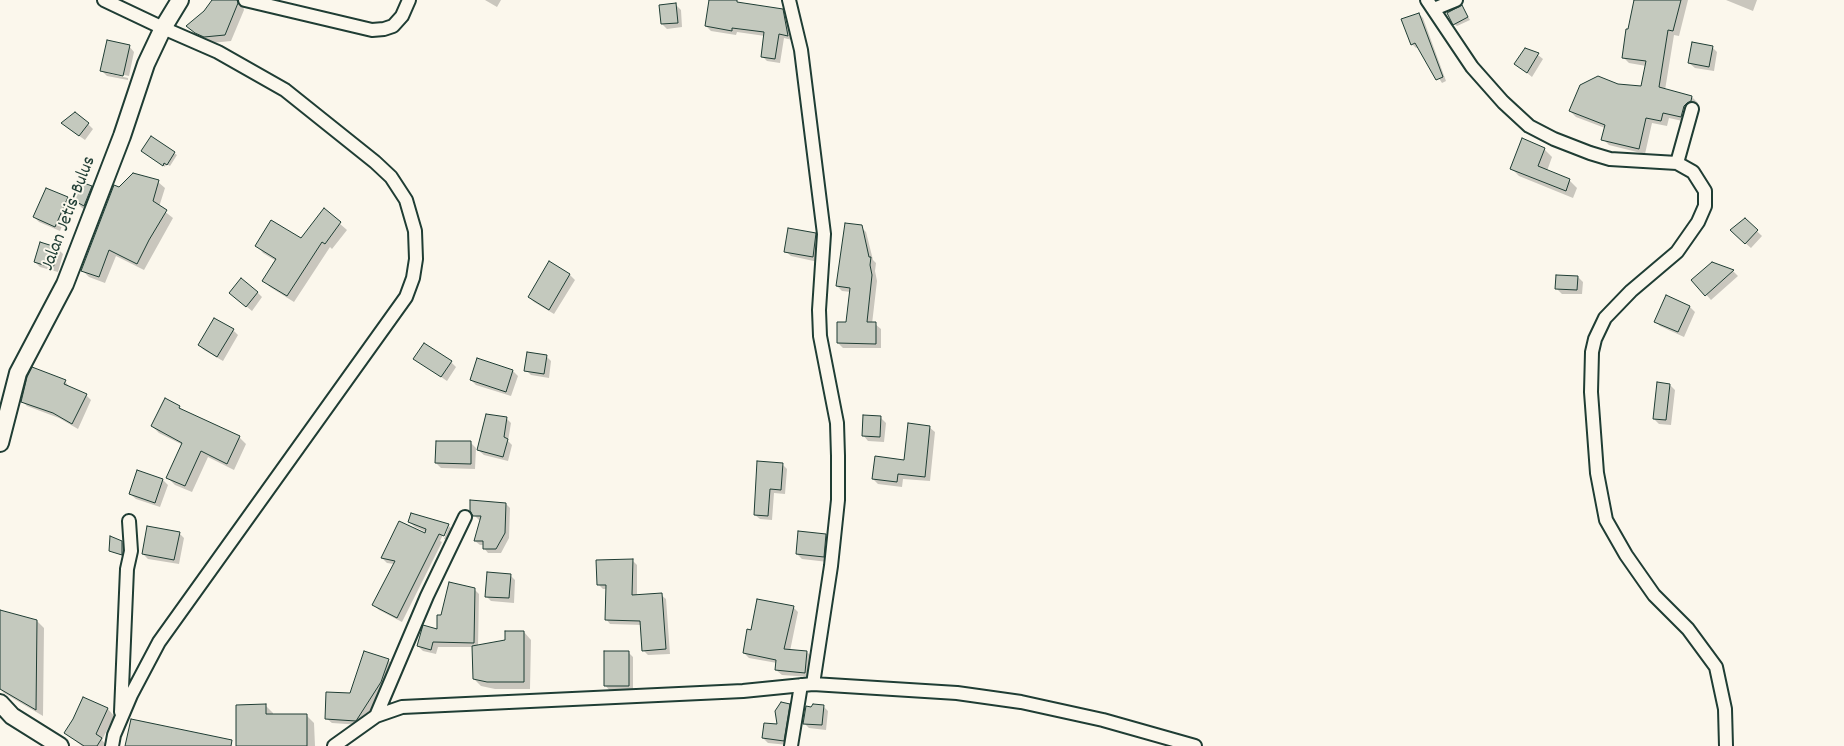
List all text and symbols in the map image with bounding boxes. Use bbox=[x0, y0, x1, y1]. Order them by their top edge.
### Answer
street label: Jalan Jetis-Bulus bbox=[38, 154, 102, 274]

